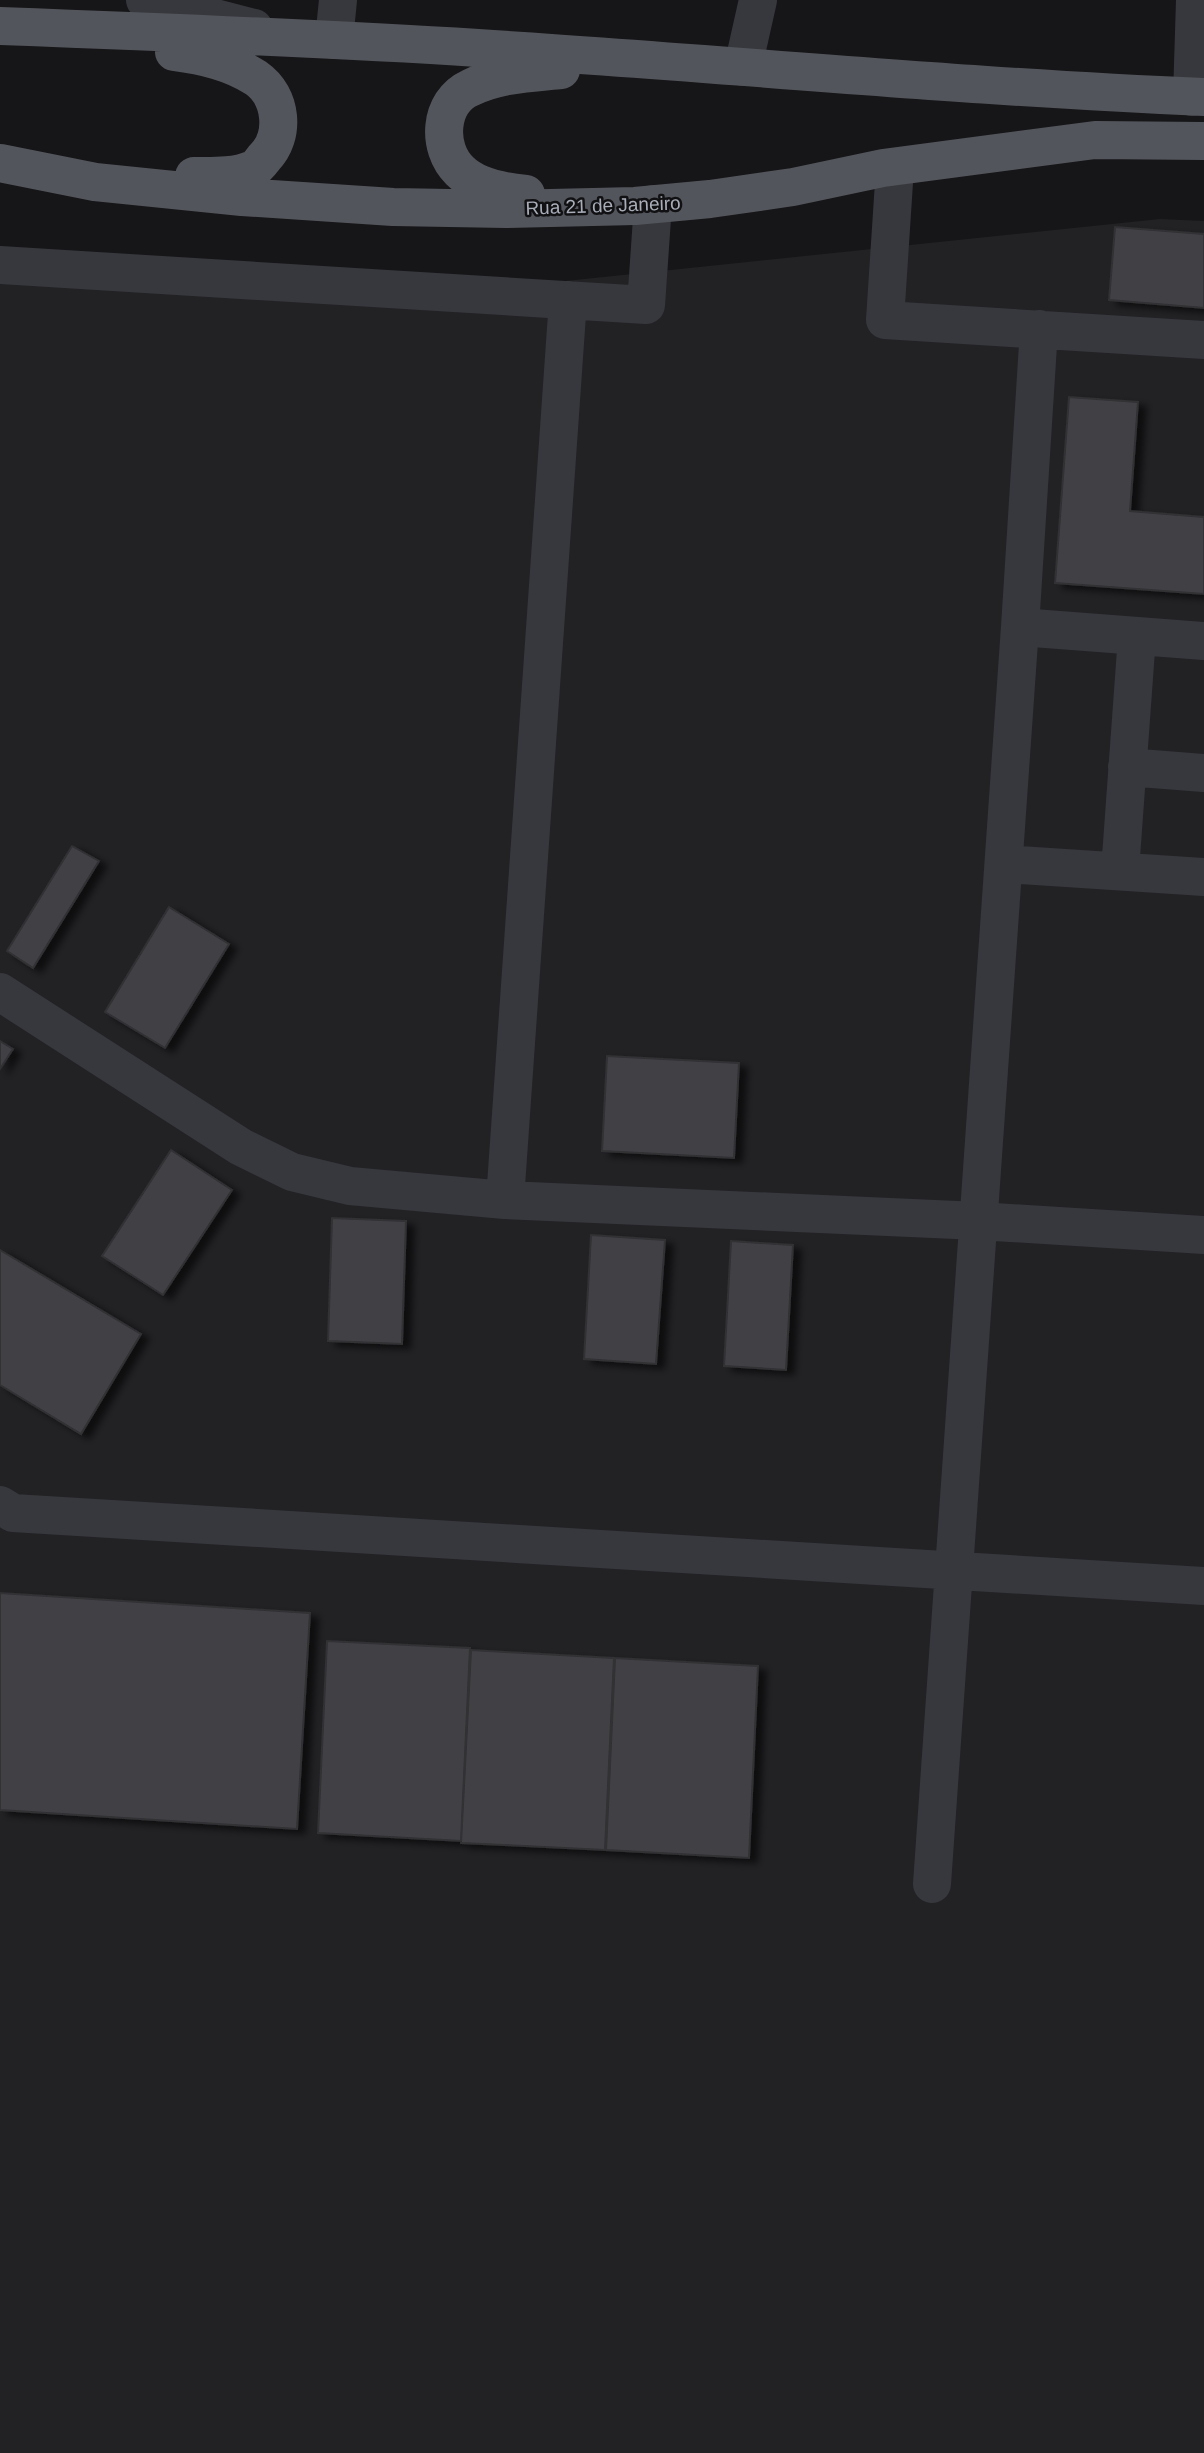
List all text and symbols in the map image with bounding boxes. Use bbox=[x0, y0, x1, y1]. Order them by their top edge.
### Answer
street label: Rua 21 de Janeiro bbox=[525, 192, 681, 219]

